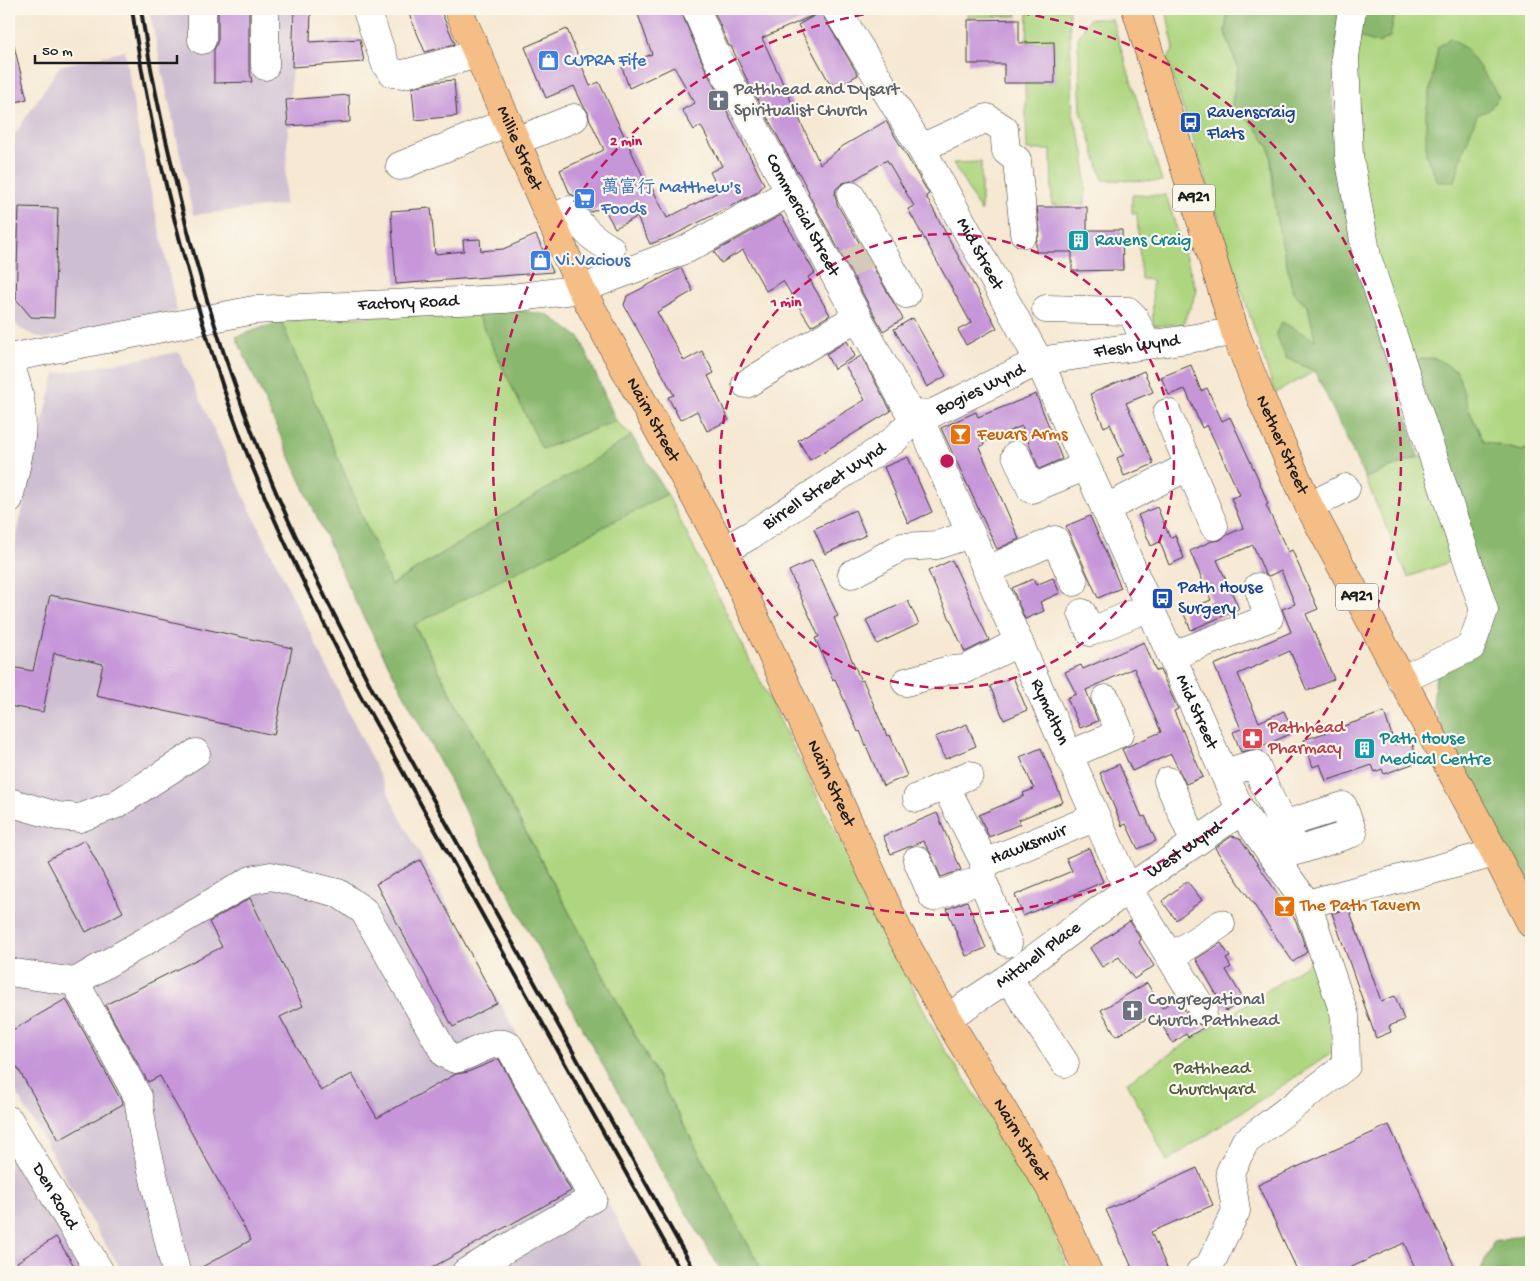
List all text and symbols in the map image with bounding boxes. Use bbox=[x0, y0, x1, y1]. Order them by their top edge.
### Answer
scale bar bbox=[35, 32, 178, 64]
text: 50 m bbox=[42, 43, 73, 61]
shop icon: CUPRA Fife bbox=[536, 49, 560, 73]
place label: CUPRA Fife bbox=[564, 51, 647, 72]
place label: Pathhead and Dysart Spiritualist Church bbox=[733, 80, 901, 122]
church icon: Pathhead and Dysart Spiritualist Church bbox=[706, 88, 730, 112]
street label: Millie Street bbox=[491, 103, 547, 195]
place label: Ravenscraig Flats bbox=[1206, 103, 1295, 145]
bus stop icon: Ravenscraig Flats bbox=[1179, 111, 1203, 135]
text: 2 min bbox=[610, 133, 643, 151]
street label: Commercial Street bbox=[760, 150, 845, 282]
place label: 萬富行 Matthew's Foods bbox=[600, 177, 742, 220]
road number: A921 bbox=[1173, 184, 1215, 212]
supermarket icon: 萬富行 Matthew's Foods bbox=[573, 186, 597, 210]
street label: Mid Street bbox=[951, 214, 1009, 295]
building icon: Ravens Craig bbox=[1067, 229, 1091, 253]
place label: Ravens Craig bbox=[1095, 231, 1191, 252]
shop icon: Vi.Vacious bbox=[528, 249, 552, 273]
place label: Vi.Vacious bbox=[555, 251, 631, 272]
street label: Factory Road bbox=[356, 290, 461, 316]
text: 1 min bbox=[770, 294, 802, 312]
street label: Flesh Wynd bbox=[1091, 330, 1182, 363]
street label: Bogies Wynd bbox=[932, 358, 1030, 421]
street label: Nairn Street bbox=[621, 374, 685, 467]
street label: Nether Street bbox=[1251, 392, 1314, 499]
bar icon: Feuars Arms bbox=[949, 423, 973, 447]
place label: Feuars Arms bbox=[976, 425, 1069, 446]
street label: Birrell Street Wynd bbox=[758, 437, 891, 535]
centre of rings bbox=[938, 452, 956, 470]
place label: Path House Surgery bbox=[1177, 578, 1264, 620]
road number: A921 bbox=[1336, 584, 1378, 610]
bus stop icon: Path House Surgery bbox=[1150, 586, 1174, 610]
street label: Mid Street bbox=[1171, 671, 1223, 754]
street label: Rymalton bbox=[1026, 676, 1074, 749]
place label: Pathhead Pharmacy bbox=[1267, 718, 1346, 760]
pharmacy icon: Pathhead Pharmacy bbox=[1240, 726, 1264, 750]
place label: Path House Medical Centre bbox=[1379, 729, 1492, 771]
street label: Nairn Street bbox=[802, 737, 860, 831]
building icon: Path House Medical Centre bbox=[1352, 737, 1376, 761]
street label: West Wynd bbox=[1143, 816, 1227, 883]
street label: Hawksmuir bbox=[987, 819, 1071, 870]
bar icon: The Path Tavern bbox=[1272, 894, 1296, 918]
place label: The Path Tavern bbox=[1299, 896, 1421, 917]
street label: Mitchell Place bbox=[992, 917, 1086, 993]
place label: Congregational Church Pathhead bbox=[1148, 990, 1280, 1032]
church icon: Congregational Church Pathhead bbox=[1120, 998, 1144, 1022]
park label: Pathhead Churchyard bbox=[1169, 1059, 1256, 1101]
street label: Nairn Street bbox=[988, 1095, 1055, 1187]
street label: Den Road bbox=[26, 1159, 83, 1234]

